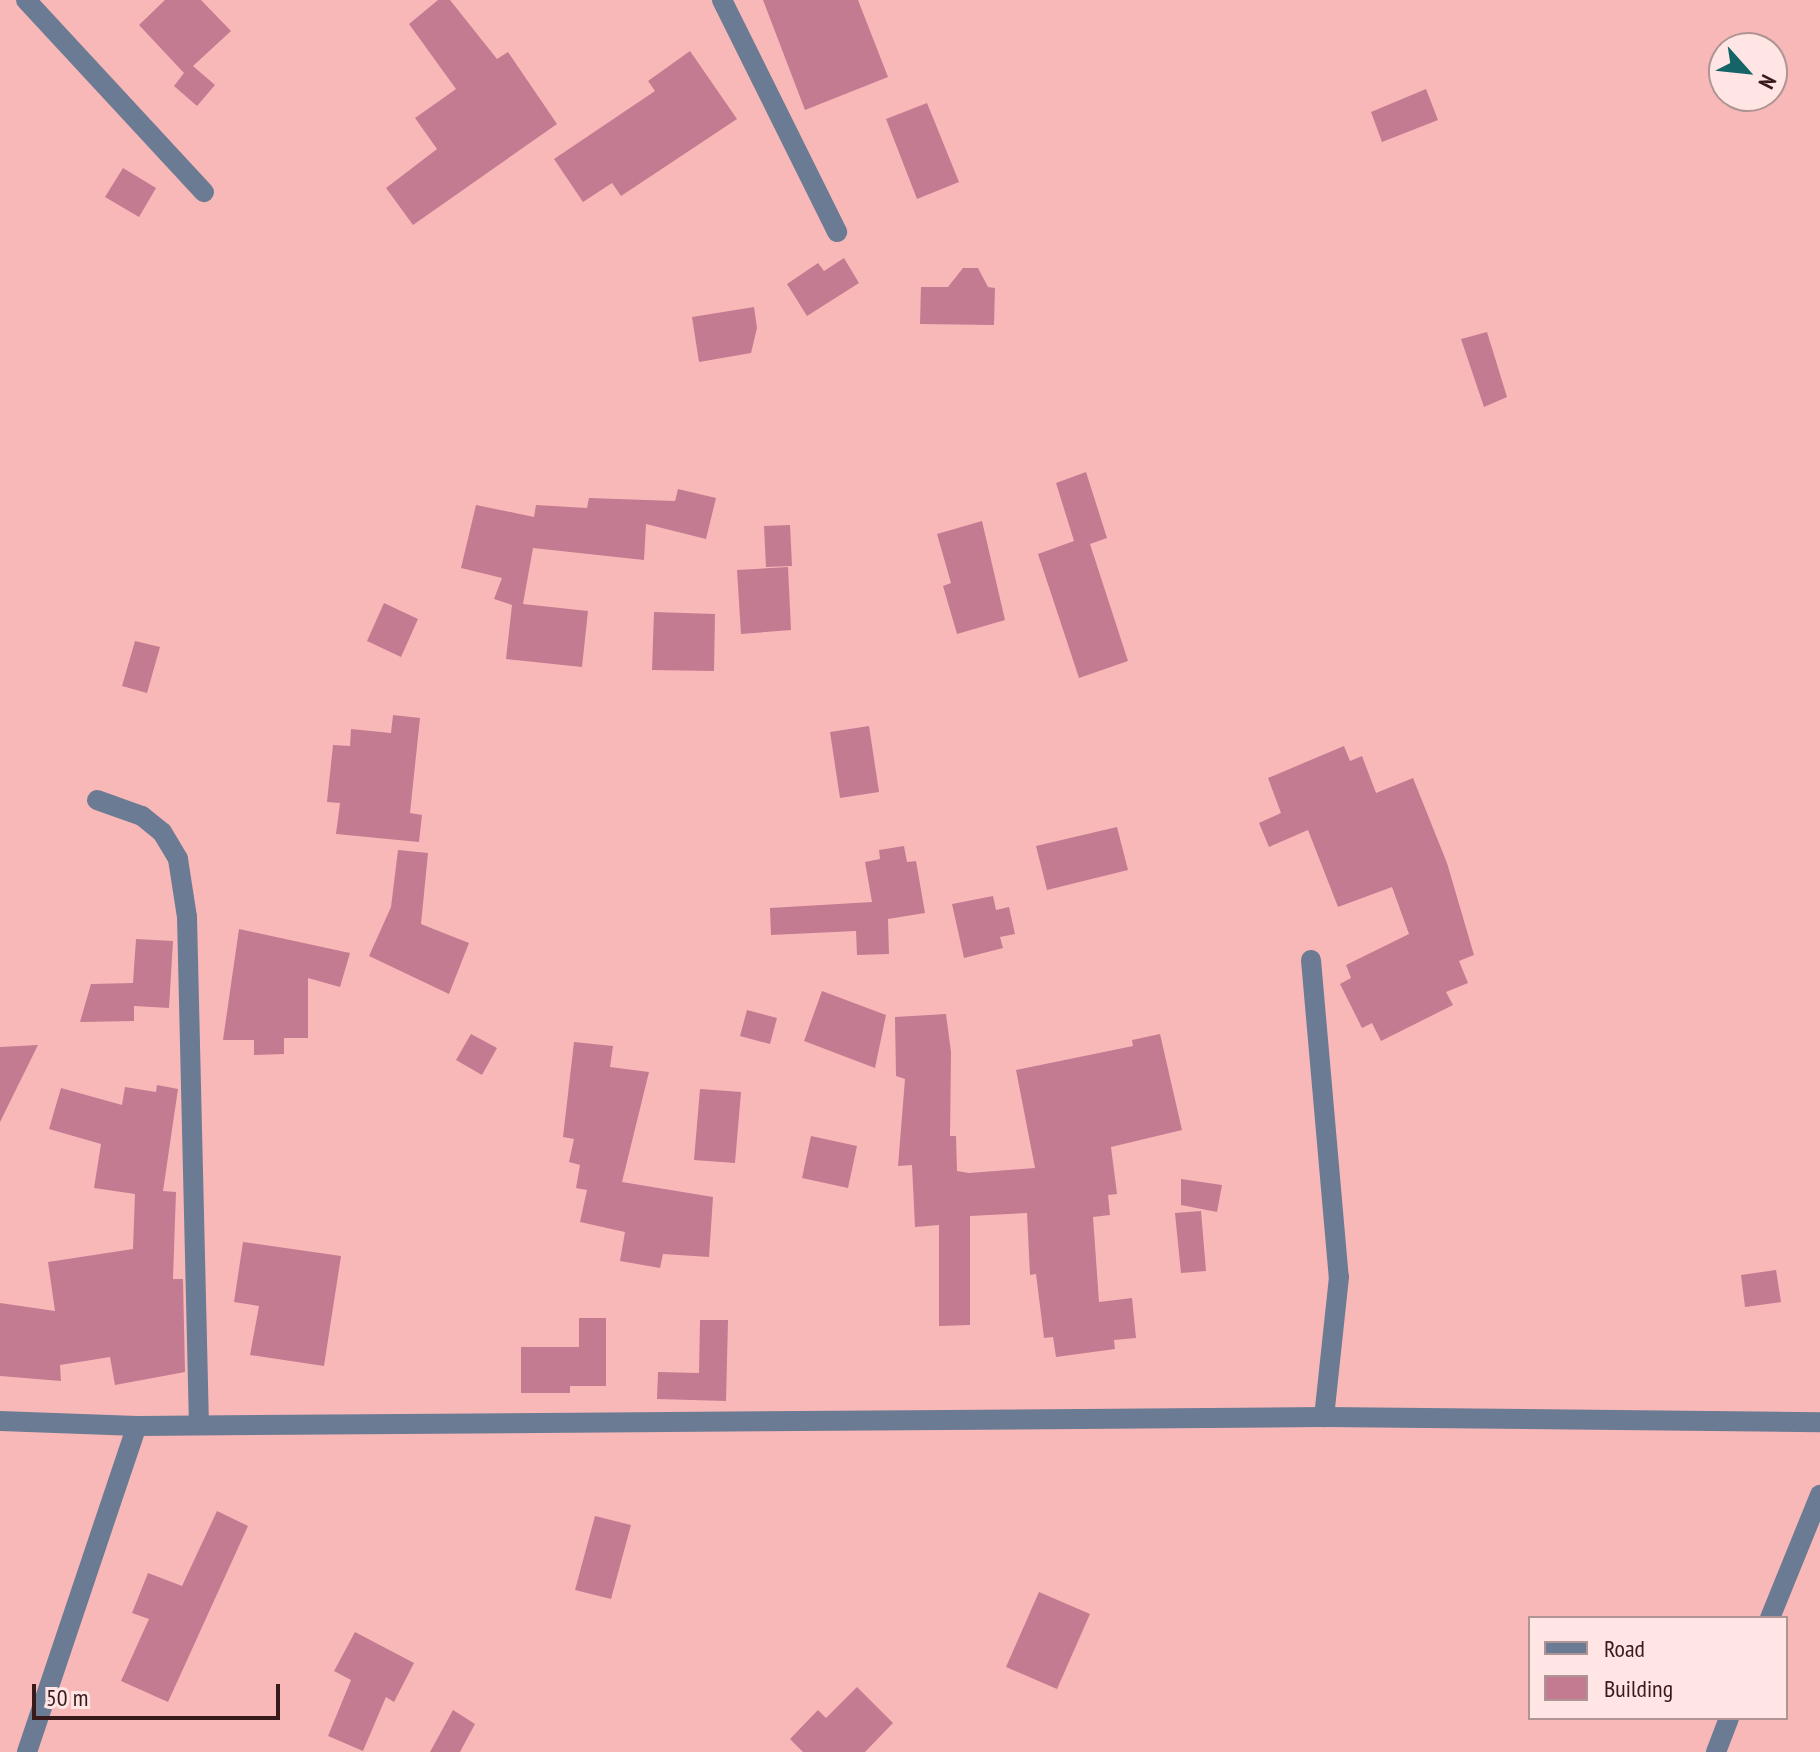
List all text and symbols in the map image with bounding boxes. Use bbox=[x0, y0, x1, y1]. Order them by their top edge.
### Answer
north arrow bbox=[1708, 32, 1788, 112]
text: N bbox=[1752, 70, 1783, 94]
legend bbox=[1528, 1616, 1788, 1720]
text: Road bbox=[1604, 1633, 1645, 1664]
scale bar bbox=[36, 1668, 284, 1718]
text: Building bbox=[1604, 1673, 1673, 1704]
text: 50 m bbox=[46, 1682, 88, 1713]

